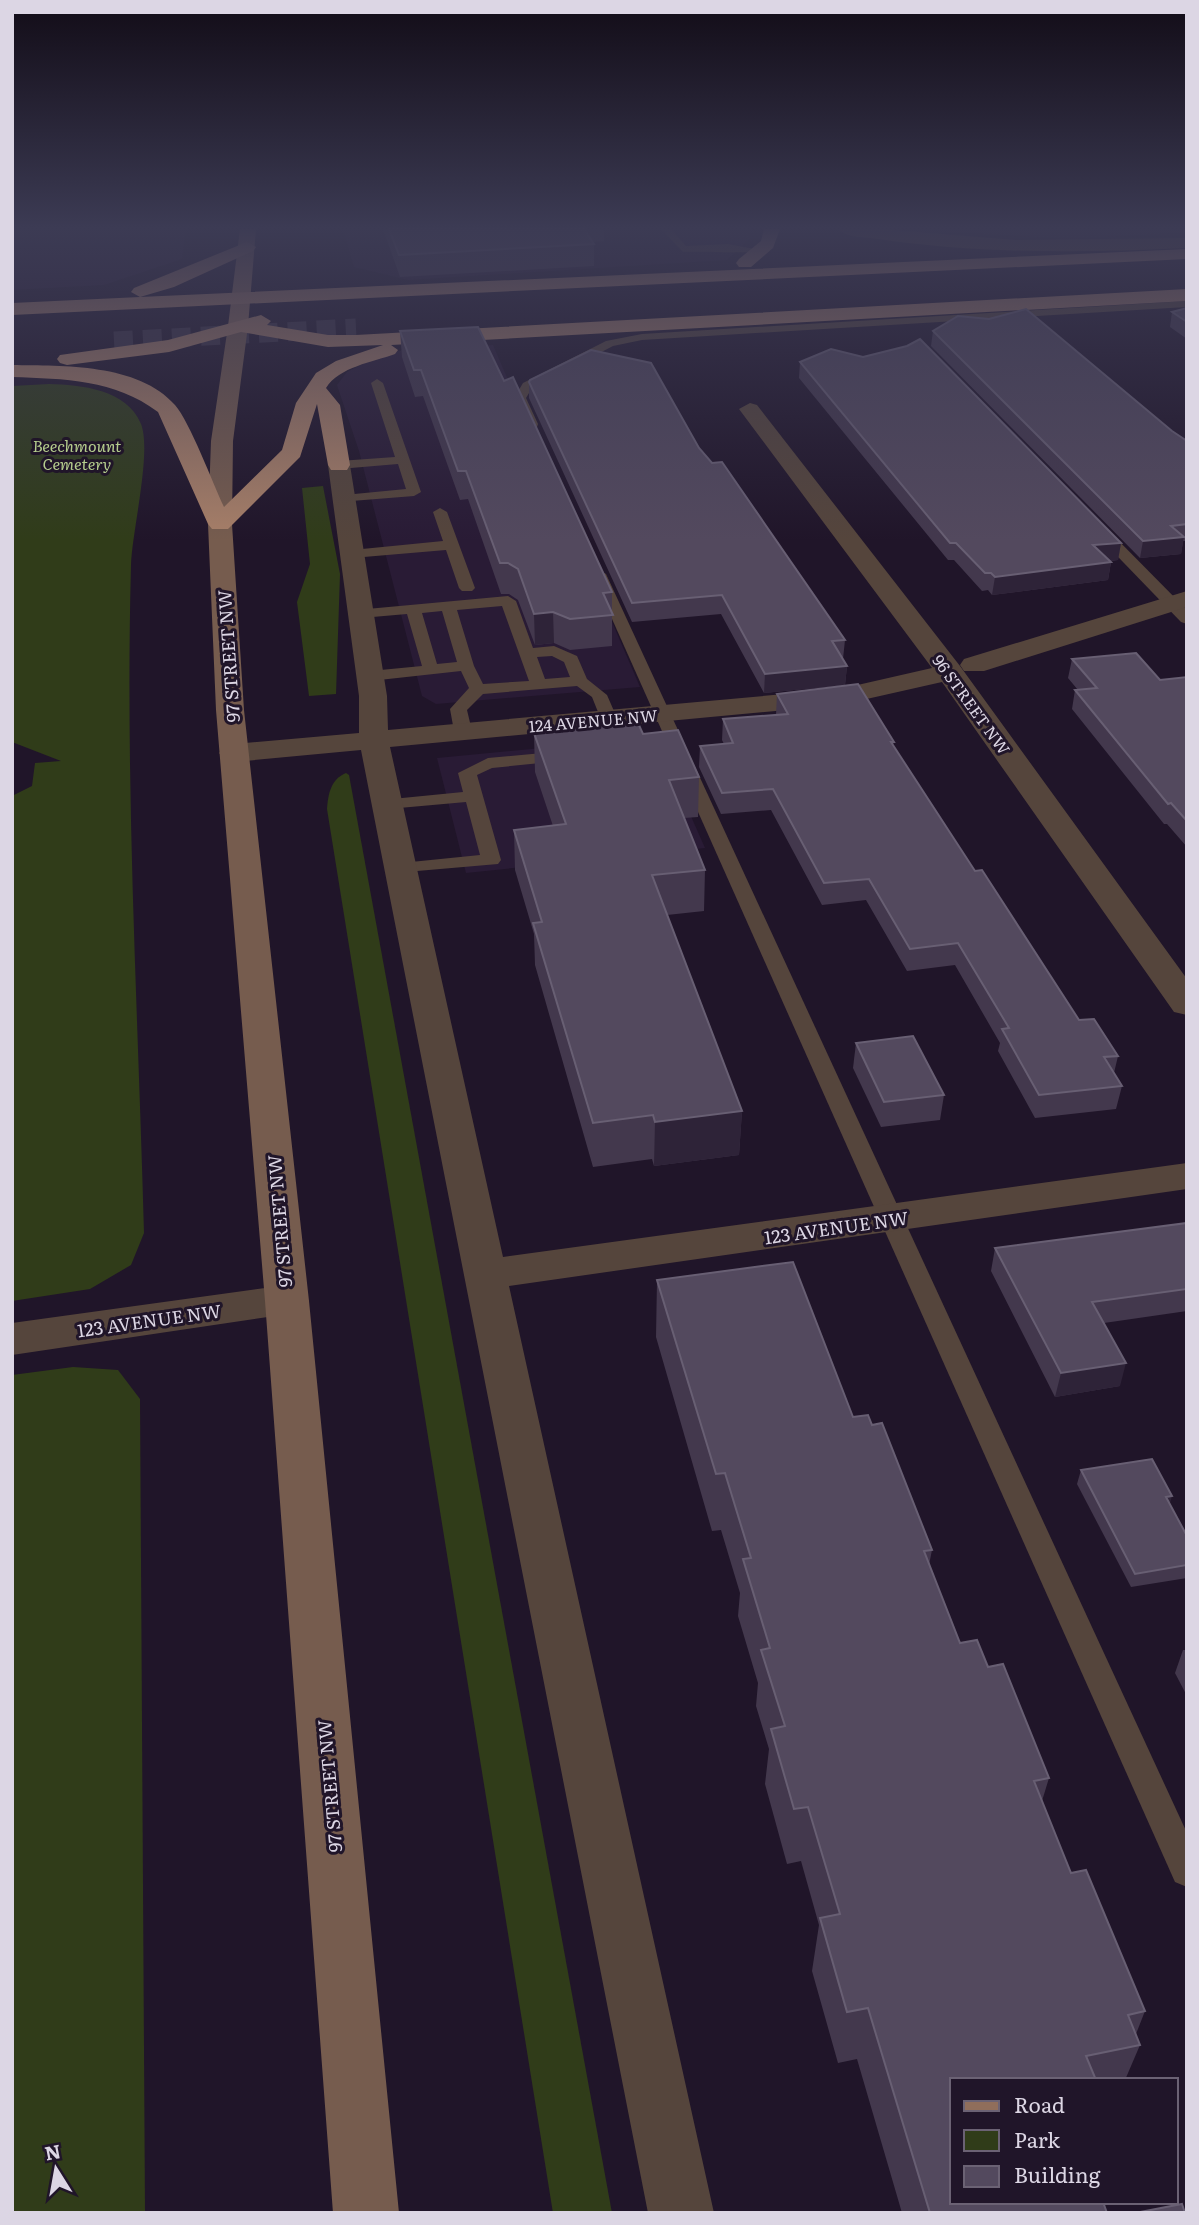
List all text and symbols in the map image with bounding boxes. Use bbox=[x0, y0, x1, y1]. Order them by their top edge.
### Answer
park label: Beechmount Cemetery bbox=[32, 433, 122, 475]
street label: 97 STREET NW bbox=[210, 589, 246, 723]
street label: 96 STREET NW bbox=[927, 649, 1017, 759]
street label: 124 AVENUE NW bbox=[528, 702, 659, 738]
street label: 97 STREET NW bbox=[260, 1153, 298, 1288]
street label: 123 AVENUE NW bbox=[762, 1203, 910, 1250]
street label: 123 AVENUE NW bbox=[75, 1296, 223, 1343]
street label: 97 STREET NW bbox=[310, 1718, 348, 1853]
legend bbox=[950, 2078, 1178, 2204]
text: Road bbox=[1014, 2088, 1065, 2119]
text: Park bbox=[1014, 2123, 1060, 2154]
north arrow bbox=[21, 2134, 91, 2204]
text: N bbox=[42, 2136, 63, 2167]
text: Building bbox=[1014, 2158, 1101, 2189]

